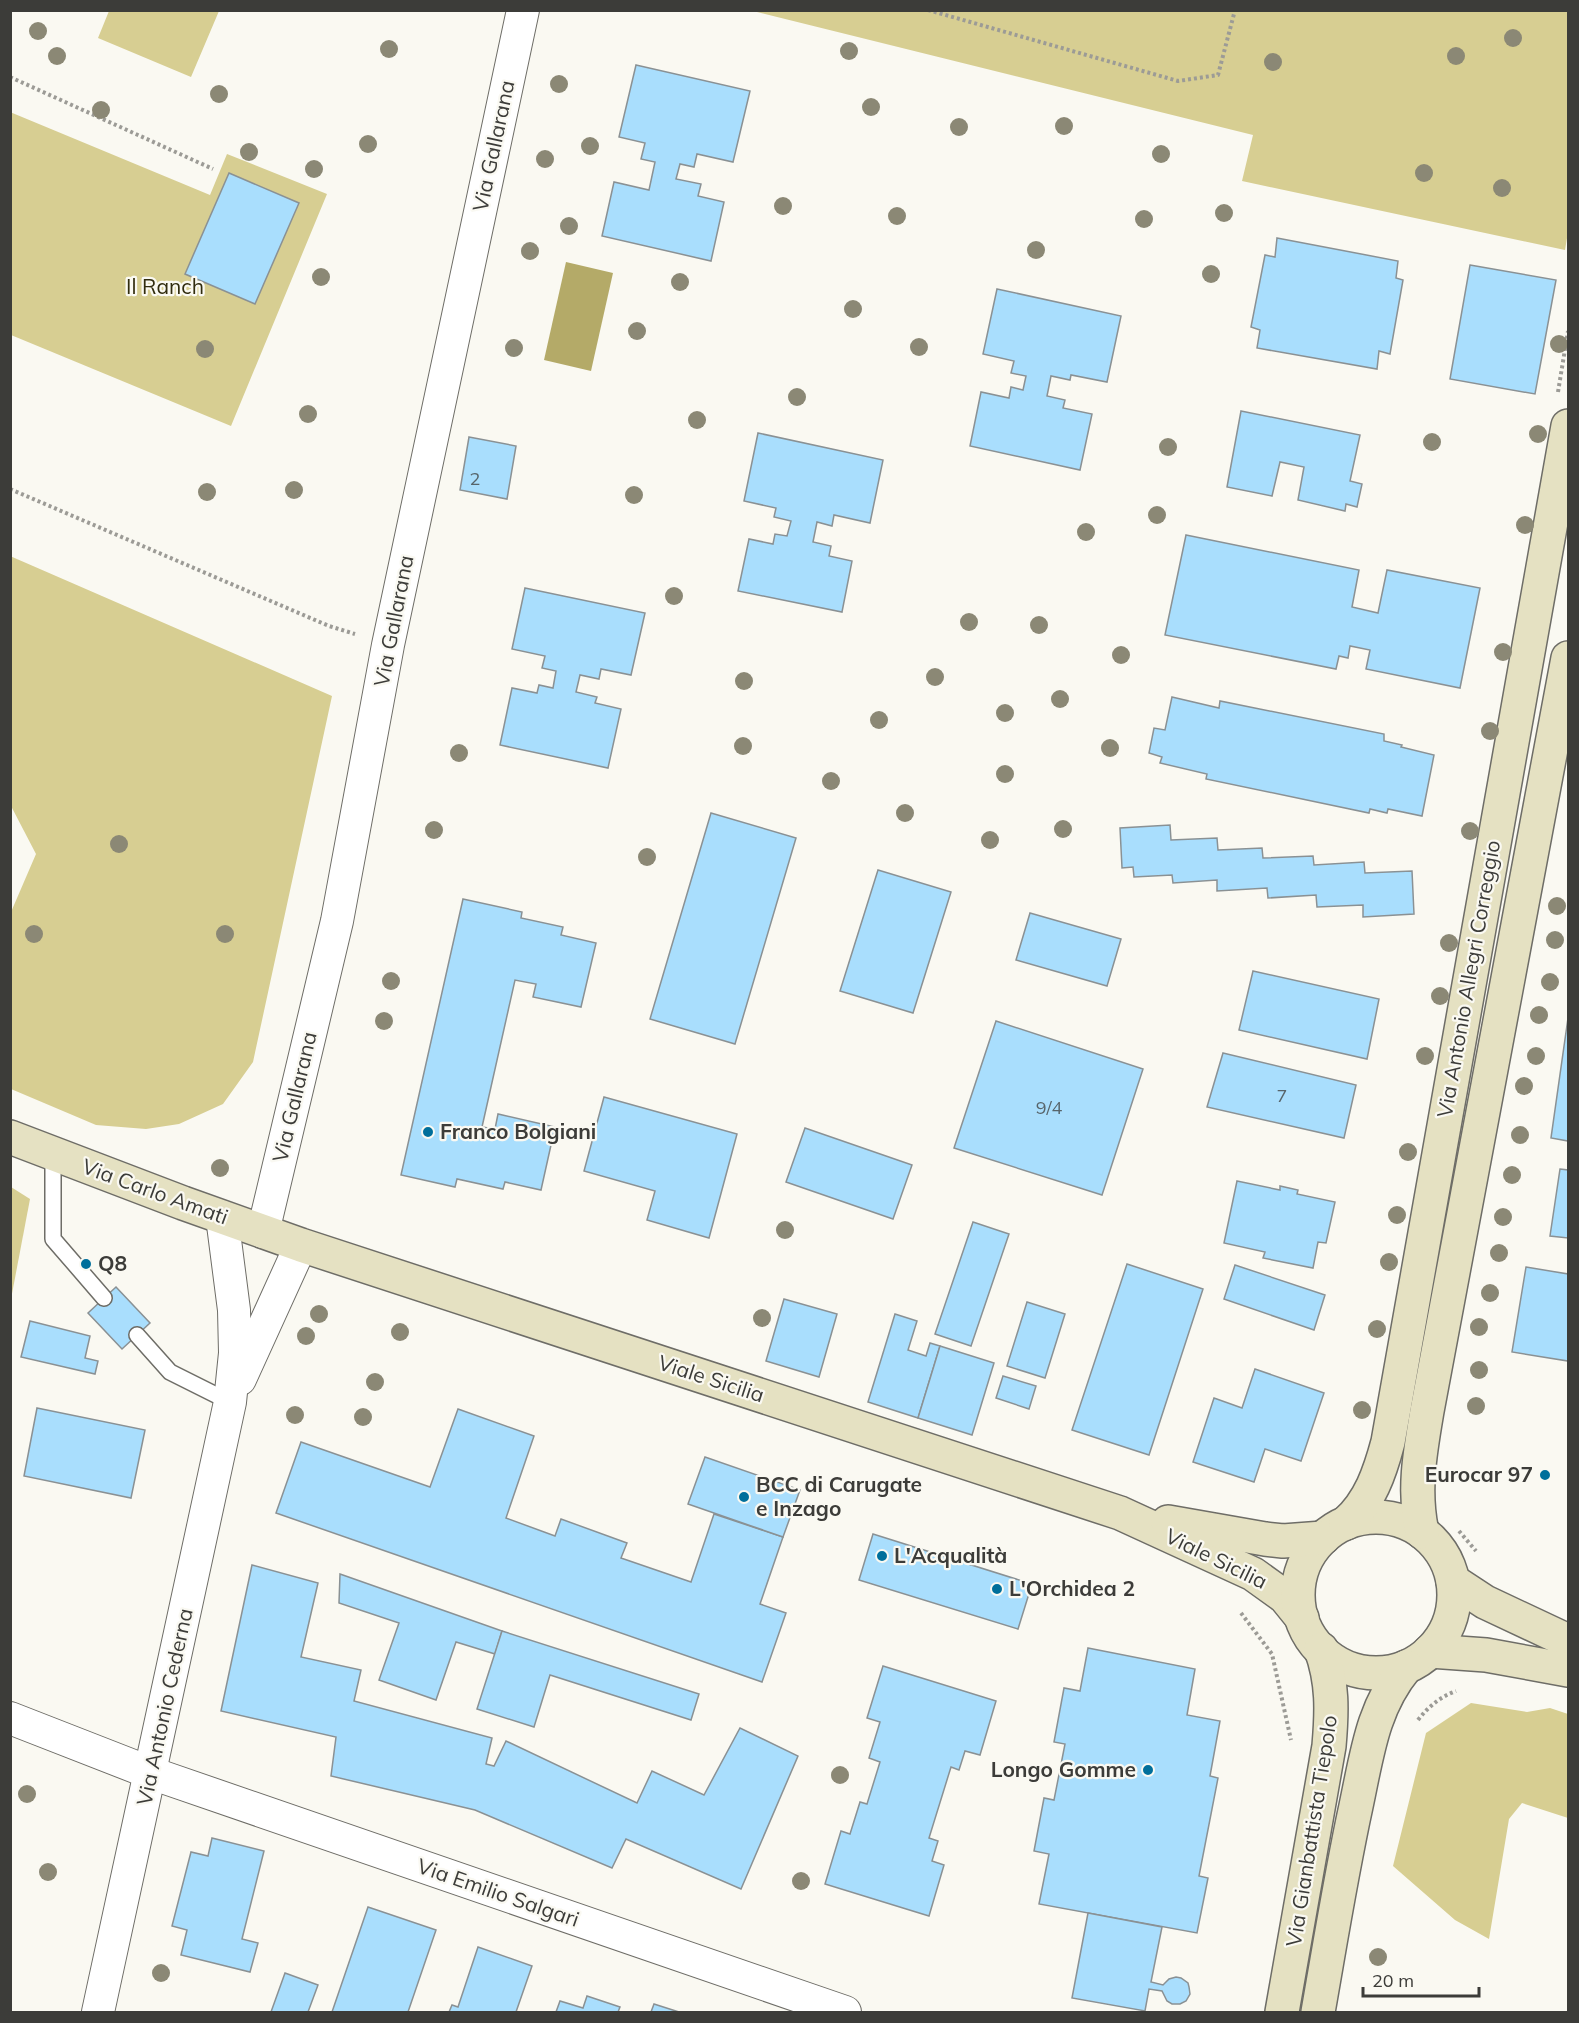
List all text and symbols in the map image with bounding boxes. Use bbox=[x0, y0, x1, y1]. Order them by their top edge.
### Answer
street label: Via Gallarana bbox=[466, 78, 520, 214]
park label: Il Ranch bbox=[126, 273, 204, 299]
house number: 2 bbox=[470, 467, 480, 490]
street label: Via Gallarana bbox=[368, 553, 418, 689]
street label: Via Antonio Allegri Correggio bbox=[1431, 838, 1505, 1120]
street label: Via Gallarana bbox=[266, 1029, 322, 1165]
house number: 7 bbox=[1277, 1084, 1287, 1107]
house number: 9/4 bbox=[1036, 1096, 1063, 1119]
place label: Franco Bolgiani bbox=[440, 1118, 596, 1144]
marker: Franco Bolgiani bbox=[421, 1125, 435, 1139]
street label: Via Carlo Amati bbox=[79, 1153, 232, 1229]
place label: Q8 bbox=[98, 1250, 127, 1276]
marker: Q8 bbox=[79, 1257, 93, 1271]
street label: Viale Sicilia bbox=[655, 1349, 768, 1407]
place label: Eurocar 97 bbox=[1425, 1461, 1533, 1487]
marker: Eurocar 97 bbox=[1538, 1468, 1552, 1482]
place label: BCC di Carugate e Inzago bbox=[756, 1471, 922, 1521]
marker: BCC di Carugate e Inzago bbox=[737, 1490, 751, 1504]
street label: Viale Sicilia bbox=[1161, 1522, 1272, 1594]
place label: L'Acqualità bbox=[894, 1542, 1007, 1568]
marker: L'Acqualità bbox=[875, 1549, 889, 1563]
place label: L'Orchidea 2 bbox=[1009, 1575, 1135, 1601]
marker: L'Orchidea 2 bbox=[990, 1582, 1004, 1596]
street label: Via Antonio Cederna bbox=[130, 1606, 198, 1808]
street label: Via Gianbattista Tiepolo bbox=[1280, 1713, 1342, 1948]
place label: Longo Gomme bbox=[991, 1756, 1136, 1782]
marker: Longo Gomme bbox=[1141, 1763, 1155, 1777]
street label: Via Emilio Salgari bbox=[414, 1852, 583, 1932]
scale bar bbox=[1363, 1960, 1478, 1998]
text: 20 m bbox=[1372, 1969, 1414, 1992]

